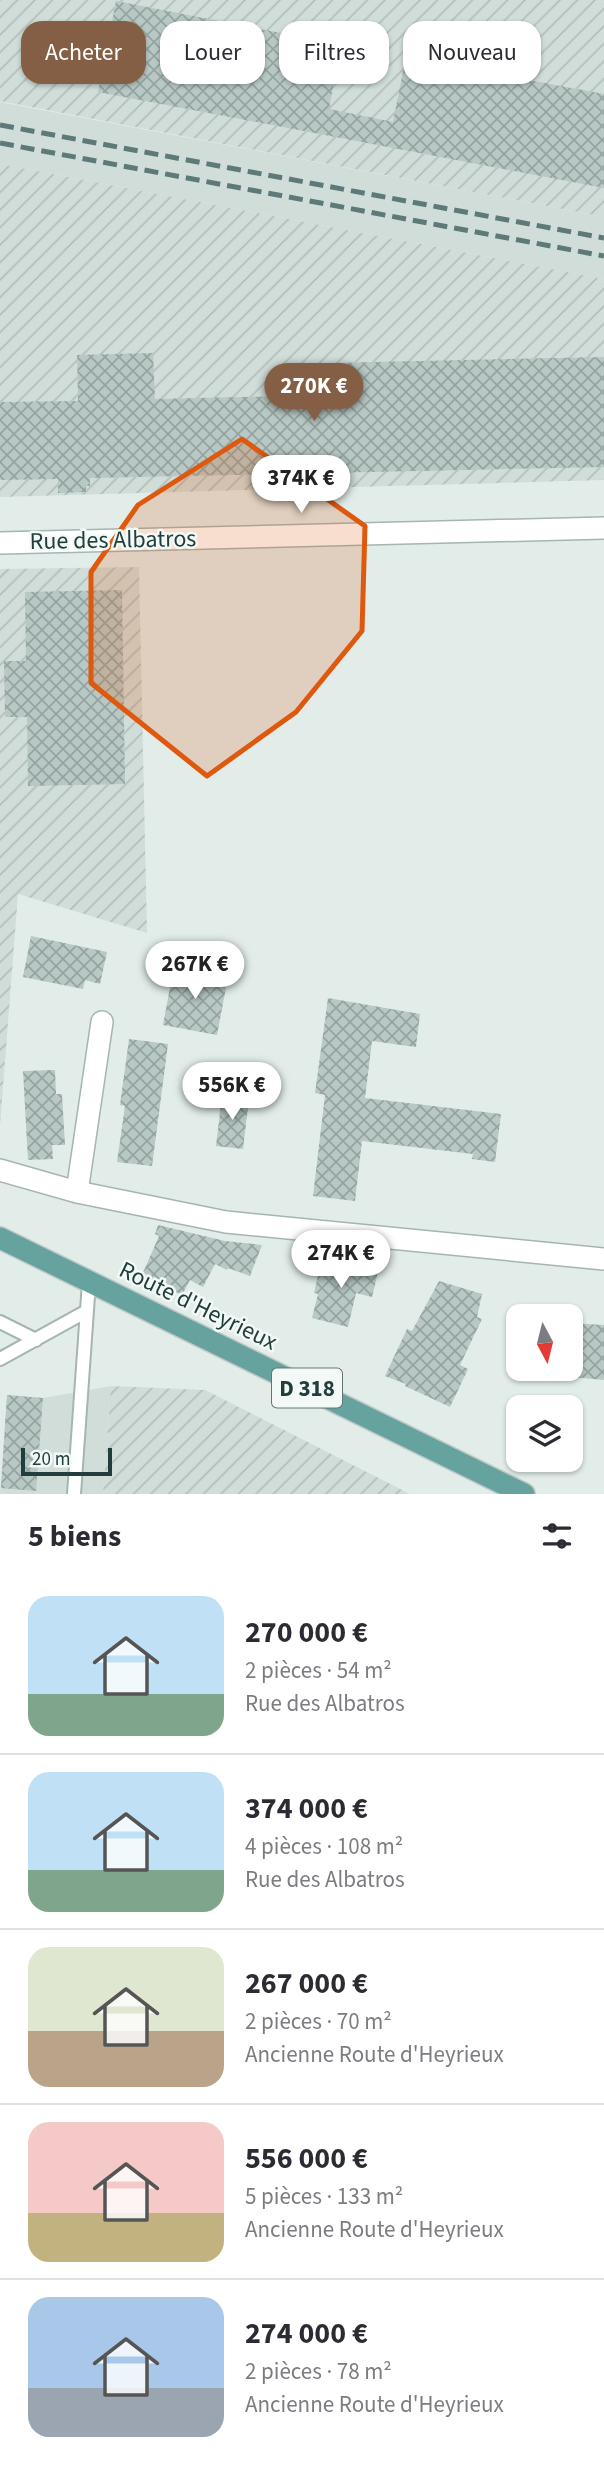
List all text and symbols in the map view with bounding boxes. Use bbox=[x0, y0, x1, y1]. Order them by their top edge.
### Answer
chip: Acheter bbox=[21, 21, 146, 84]
chip: Louer bbox=[160, 21, 265, 84]
chip: Filtres bbox=[279, 21, 389, 84]
chip: Nouveau bbox=[403, 21, 541, 84]
pin: 270K € bbox=[257, 364, 371, 423]
text: 270K € bbox=[280, 369, 348, 402]
pin: 374K € bbox=[244, 456, 358, 515]
text: 374K € bbox=[267, 461, 335, 494]
street label: Rue des Albatros bbox=[29, 521, 197, 559]
pin: 267K € bbox=[138, 942, 252, 1001]
text: 267K € bbox=[161, 947, 229, 980]
pin: 556K € bbox=[175, 1062, 289, 1122]
text: 556K € bbox=[198, 1068, 266, 1101]
pin: 274K € bbox=[284, 1230, 398, 1290]
text: 274K € bbox=[307, 1236, 375, 1269]
street label: Route d'Heyrieux bbox=[113, 1253, 283, 1360]
north arrow bbox=[506, 1304, 583, 1381]
map controls bbox=[506, 1304, 583, 1472]
road number: D 318 bbox=[272, 1368, 342, 1408]
button: layers bbox=[506, 1395, 583, 1472]
scale bar bbox=[21, 1445, 112, 1477]
text: 20 m bbox=[32, 1446, 70, 1473]
text: 5 biens bbox=[28, 1515, 121, 1558]
icon: filters bbox=[538, 1517, 576, 1555]
text: 270 000 € bbox=[245, 1611, 368, 1654]
icon: home bbox=[84, 1624, 168, 1708]
text: 2 pièces · 54 m² bbox=[245, 1654, 392, 1687]
text: Rue des Albatros bbox=[245, 1687, 405, 1720]
text: 374 000 € bbox=[245, 1787, 368, 1830]
icon: home bbox=[84, 1800, 168, 1884]
text: 4 pièces · 108 m² bbox=[245, 1830, 403, 1863]
text: Rue des Albatros bbox=[245, 1863, 405, 1896]
text: 267 000 € bbox=[245, 1962, 368, 2005]
icon: home bbox=[84, 1975, 168, 2059]
text: 2 pièces · 70 m² bbox=[245, 2005, 392, 2038]
text: Ancienne Route d'Heyrieux bbox=[245, 2038, 504, 2071]
text: 556 000 € bbox=[245, 2137, 368, 2180]
icon: home bbox=[84, 2150, 168, 2234]
text: 5 pièces · 133 m² bbox=[245, 2180, 403, 2213]
text: Ancienne Route d'Heyrieux bbox=[245, 2213, 504, 2246]
text: 274 000 € bbox=[245, 2312, 368, 2355]
icon: home bbox=[84, 2325, 168, 2409]
text: 2 pièces · 78 m² bbox=[245, 2355, 392, 2388]
text: Ancienne Route d'Heyrieux bbox=[245, 2388, 504, 2421]

